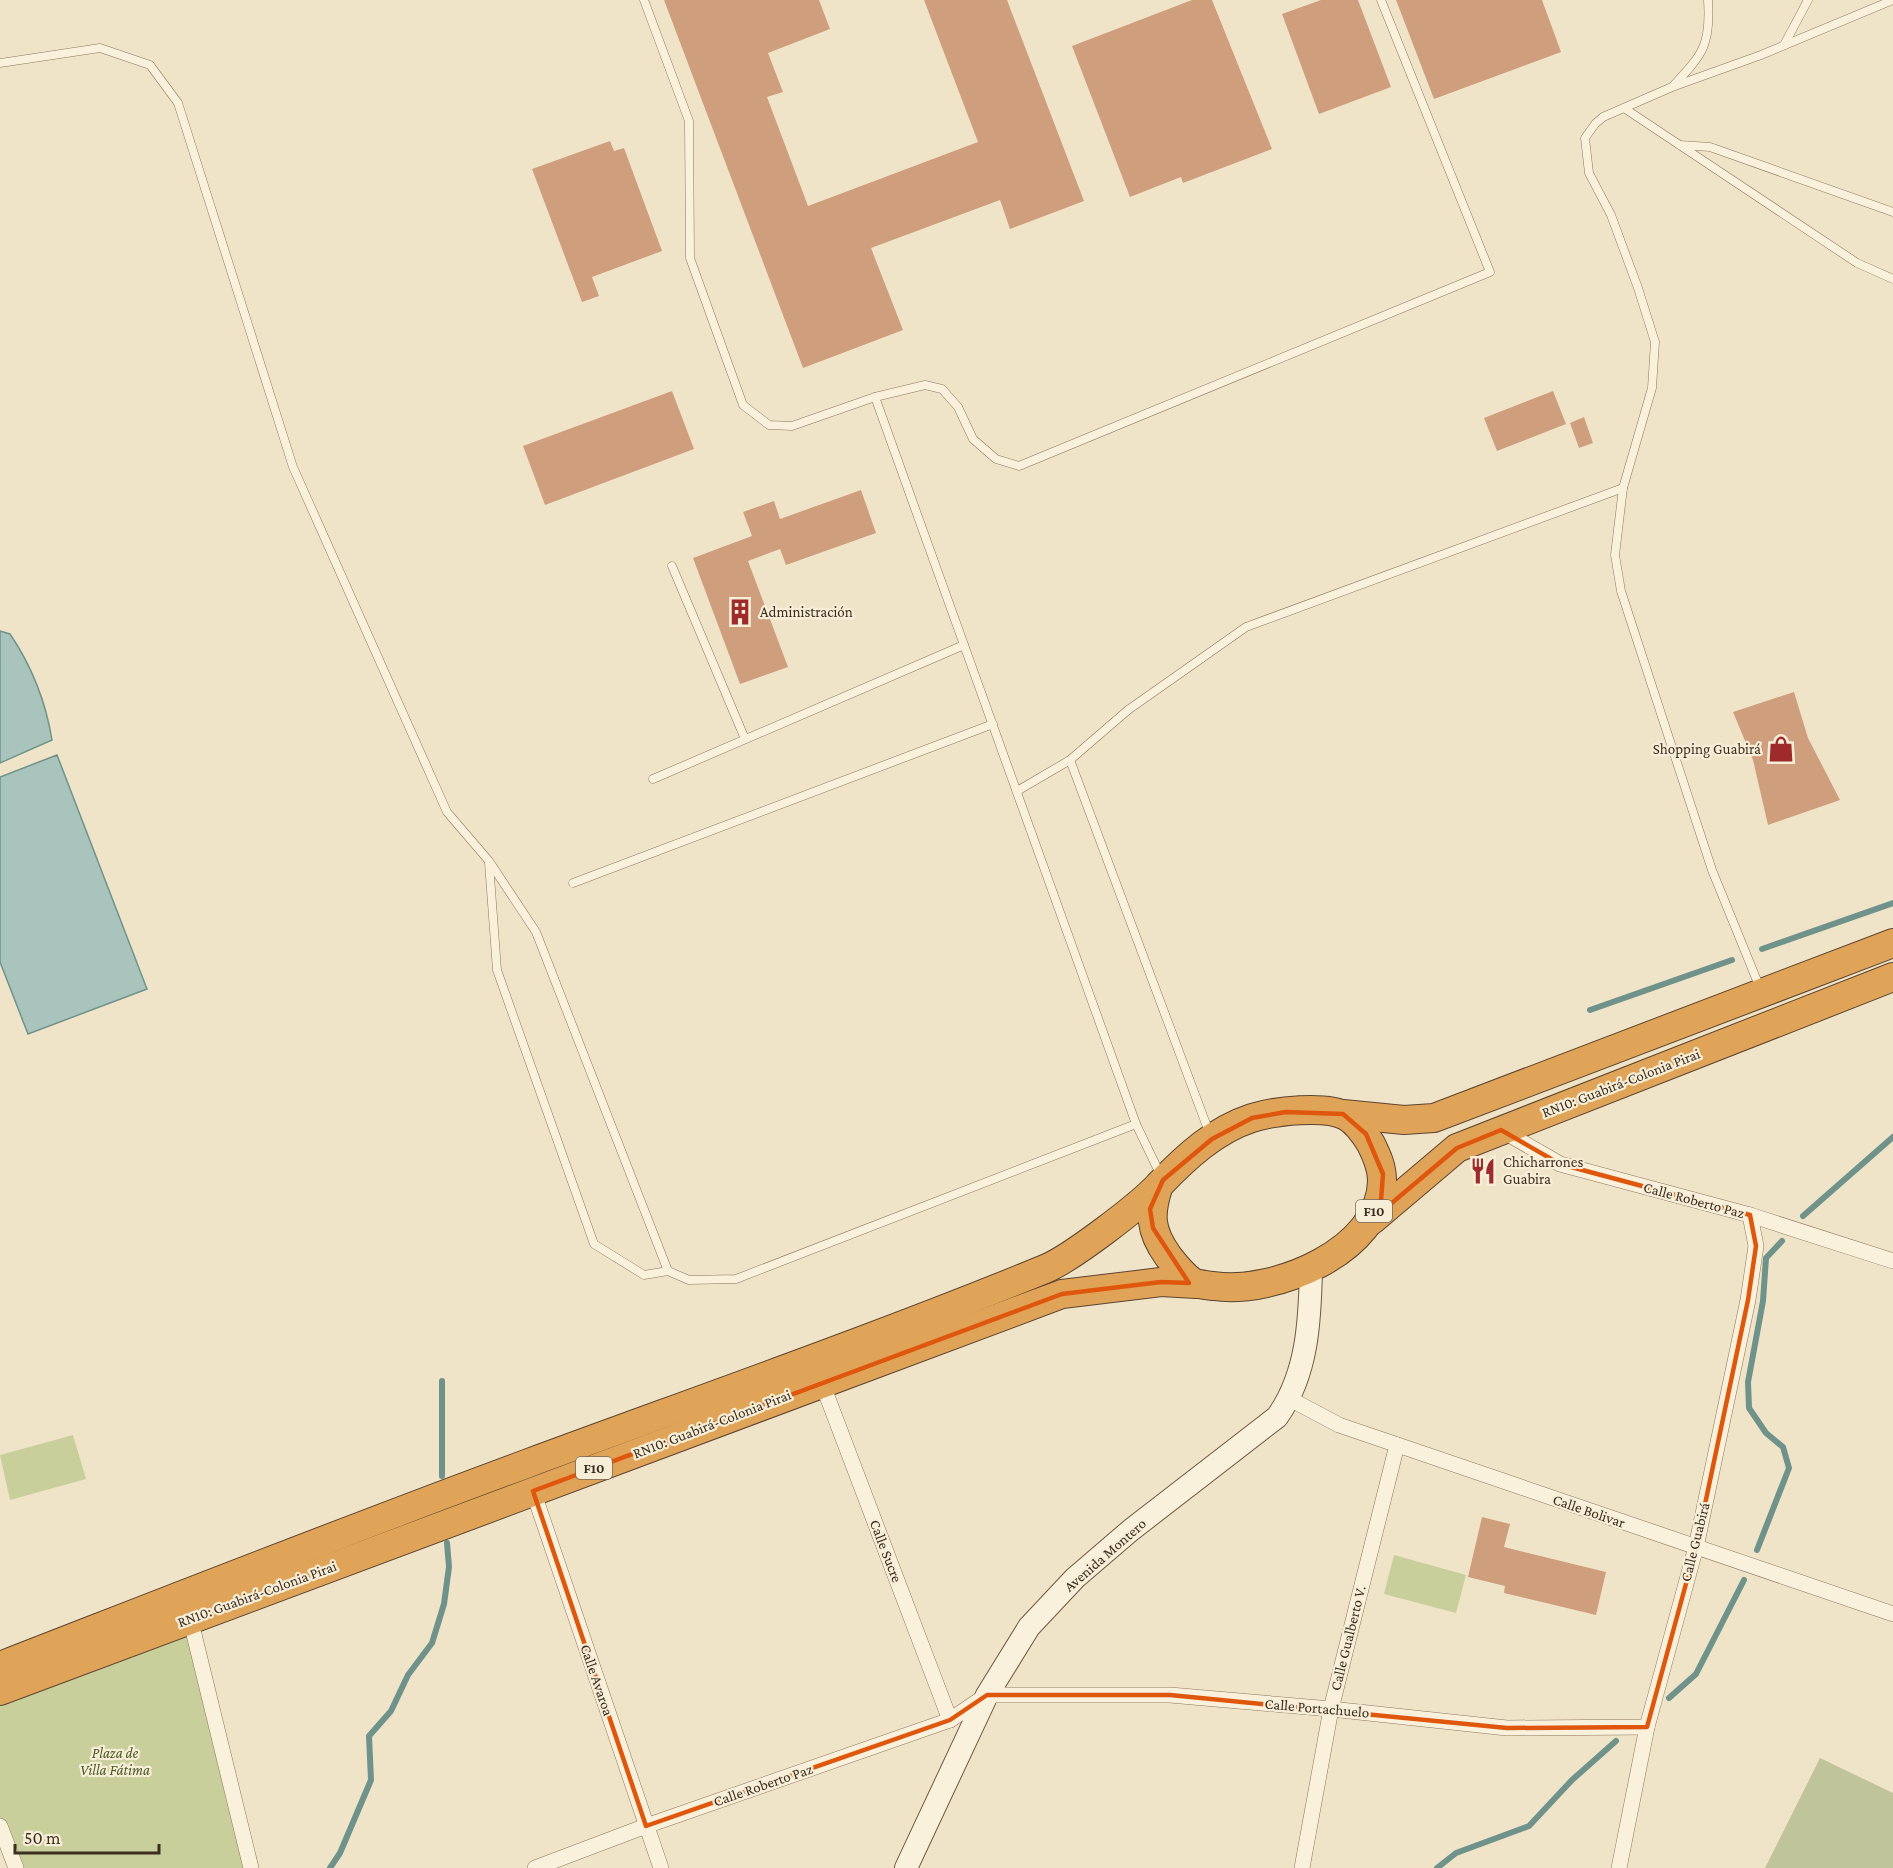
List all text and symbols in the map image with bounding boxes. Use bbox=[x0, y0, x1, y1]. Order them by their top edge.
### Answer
building icon: Administración bbox=[725, 597, 755, 627]
place label: Administración bbox=[760, 604, 853, 620]
shop icon: Shopping Guabirá bbox=[1766, 734, 1796, 764]
place label: Shopping Guabirá bbox=[1653, 741, 1761, 758]
street label: RN10: Guabirá-Colonia Pirai bbox=[1540, 1045, 1702, 1121]
place label: Chicharrones Guabira bbox=[1503, 1154, 1583, 1187]
restaurant icon: Chicharrones Guabira bbox=[1468, 1156, 1498, 1186]
street label: Calle Roberto Paz bbox=[1642, 1179, 1746, 1221]
road number: F10 bbox=[1356, 1200, 1392, 1222]
street label: RN10: Guabirá-Colonia Pirai bbox=[631, 1386, 793, 1462]
road number: F10 bbox=[576, 1457, 612, 1479]
street label: Calle Bolivar bbox=[1551, 1491, 1628, 1531]
street label: Calle Guabirá bbox=[1677, 1501, 1713, 1583]
street label: Avenida Montero bbox=[1061, 1515, 1149, 1595]
street label: Calle Sucre bbox=[867, 1517, 905, 1585]
street label: RN10: Guabirá-Colonia Pirai bbox=[175, 1558, 339, 1630]
street label: Calle Gualberto V. bbox=[1327, 1584, 1369, 1692]
street label: Calle Avaroa bbox=[577, 1642, 617, 1718]
street label: Calle Portachuelo bbox=[1264, 1695, 1370, 1721]
park label: Plaza de Villa Fátima bbox=[80, 1745, 150, 1778]
street label: Calle Roberto Paz bbox=[711, 1761, 815, 1809]
scale bar bbox=[15, 1817, 159, 1855]
text: 50 m bbox=[24, 1828, 61, 1848]

